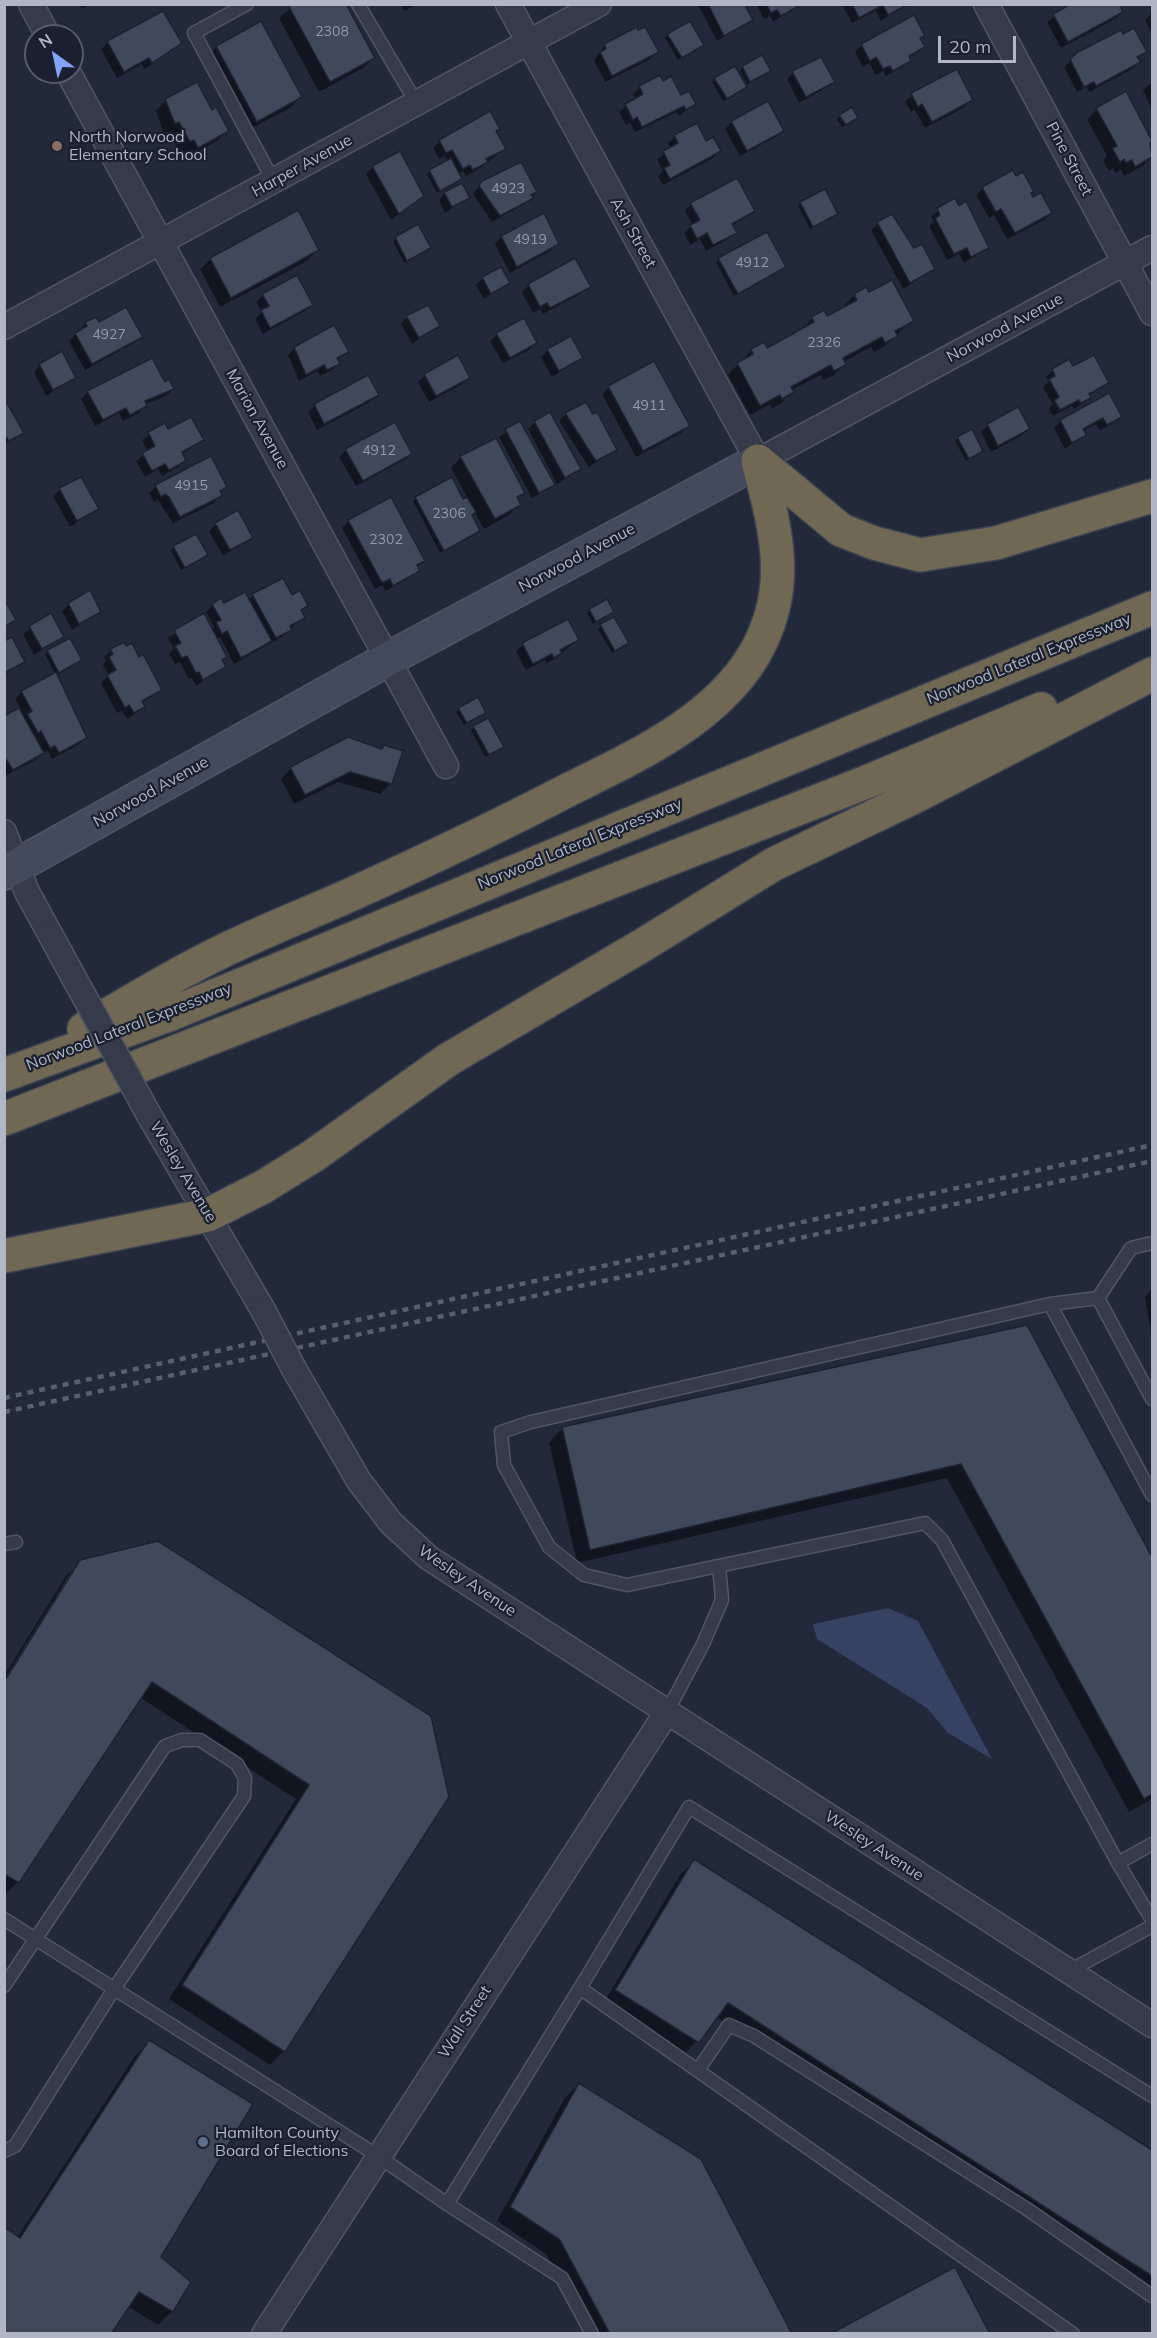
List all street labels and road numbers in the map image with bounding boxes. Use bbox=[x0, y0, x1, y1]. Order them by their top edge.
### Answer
street label: Pine Street bbox=[1042, 119, 1096, 199]
street label: Harper Avenue bbox=[249, 131, 355, 201]
street label: Ash Street bbox=[606, 195, 660, 271]
street label: Norwood Avenue bbox=[944, 289, 1066, 367]
street label: Marion Avenue bbox=[222, 366, 292, 472]
street label: Norwood Avenue bbox=[516, 519, 638, 597]
street label: Norwood Lateral Expressway bbox=[924, 609, 1134, 709]
street label: Norwood Avenue bbox=[90, 752, 212, 832]
street label: Norwood Lateral Expressway bbox=[475, 794, 685, 894]
street label: Norwood Lateral Expressway bbox=[24, 979, 234, 1075]
street label: Wesley Avenue bbox=[145, 1118, 221, 1226]
street label: Wesley Avenue bbox=[414, 1541, 520, 1621]
street label: Wesley Avenue bbox=[821, 1807, 927, 1885]
street label: Wall Street bbox=[434, 1982, 496, 2062]

